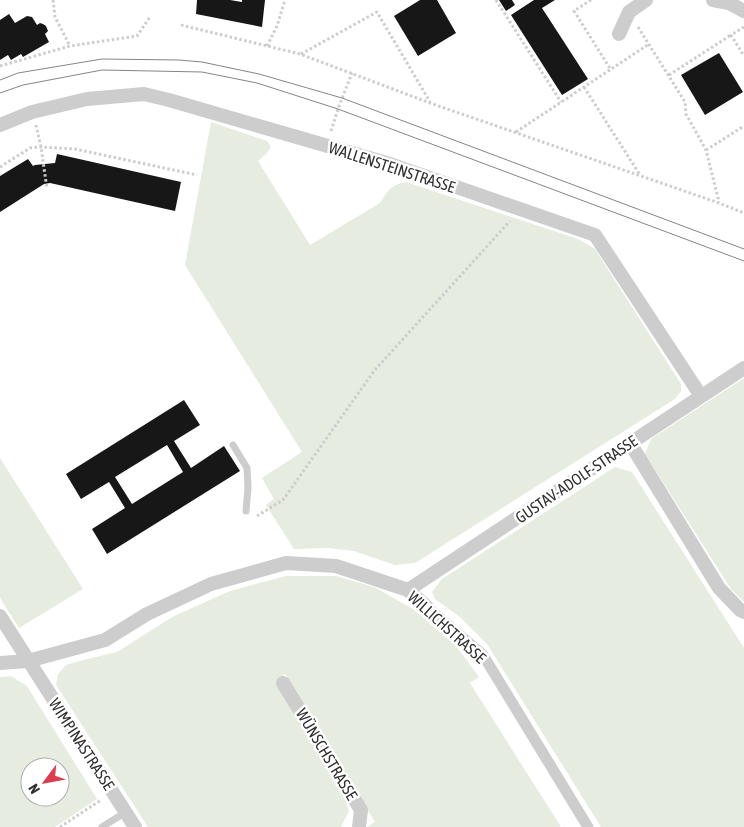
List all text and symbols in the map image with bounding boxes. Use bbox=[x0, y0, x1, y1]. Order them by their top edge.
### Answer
street label: WALLENSTEINSTRASSE bbox=[327, 138, 458, 196]
street label: GUSTAV-ADOLF-STRASSE bbox=[512, 431, 640, 526]
street label: WILLICHSTRASSE bbox=[404, 587, 490, 667]
street label: WIMPINASTRASSE bbox=[46, 695, 118, 793]
street label: WÜNSCHSTRASSE bbox=[293, 705, 361, 803]
north arrow bbox=[20, 757, 70, 807]
text: N bbox=[25, 781, 43, 797]

